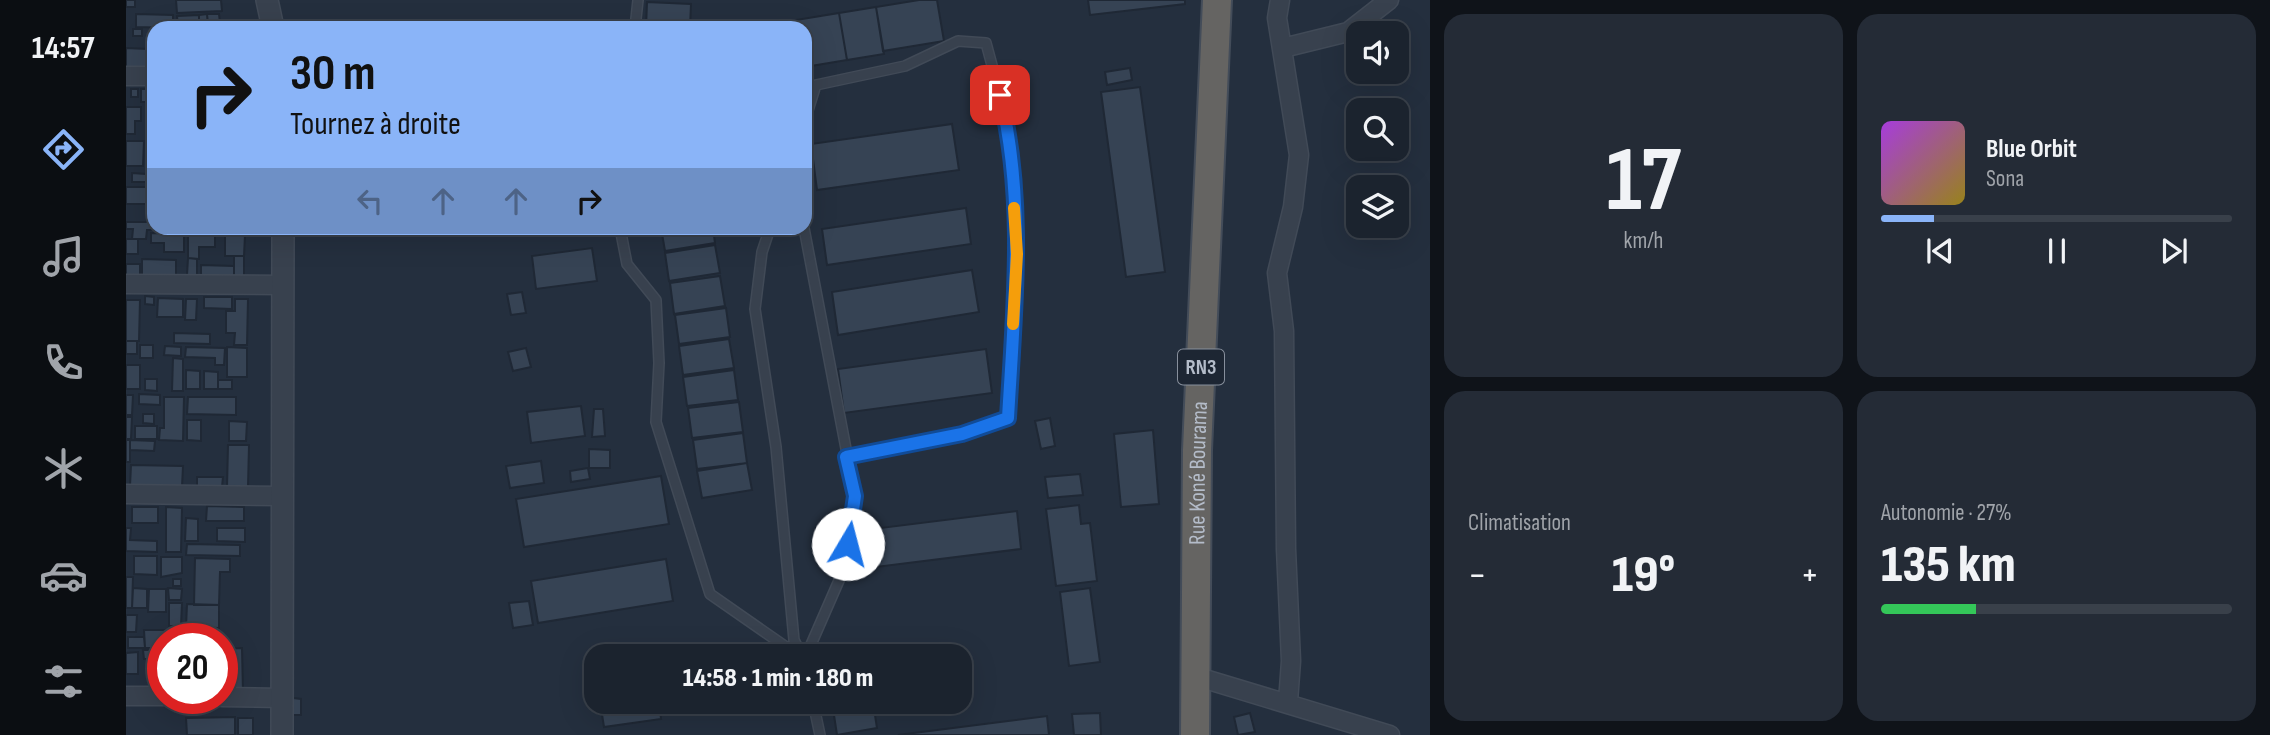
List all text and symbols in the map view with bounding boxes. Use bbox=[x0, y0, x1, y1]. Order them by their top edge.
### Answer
map controls bbox=[1346, 21, 1409, 238]
button: sound bbox=[1346, 21, 1409, 84]
text: 14:57 bbox=[32, 29, 94, 68]
text: 30 m bbox=[290, 45, 375, 104]
icon: right bbox=[175, 49, 266, 140]
pin bbox=[970, 65, 1030, 125]
icon: arrive bbox=[981, 76, 1019, 114]
button: search bbox=[1346, 98, 1409, 161]
text: Tournez à droite bbox=[290, 105, 461, 144]
icon: directions bbox=[39, 125, 88, 174]
text: 17 bbox=[1606, 127, 1681, 236]
text: Blue Orbit bbox=[1986, 134, 2077, 165]
text: Sona bbox=[1986, 165, 2024, 193]
button: layers bbox=[1346, 175, 1409, 238]
icon: left bbox=[351, 182, 389, 220]
icon: ahead bbox=[424, 182, 462, 220]
icon: ahead bbox=[497, 182, 535, 220]
icon: right bbox=[570, 182, 608, 220]
text: km/h bbox=[1624, 227, 1663, 255]
icon: music bbox=[39, 232, 88, 281]
icon: previous bbox=[1921, 232, 1959, 270]
icon: pause bbox=[2038, 232, 2076, 270]
icon: next bbox=[2155, 232, 2193, 270]
icon: phone bbox=[39, 338, 88, 387]
road number: RN3 bbox=[1178, 350, 1224, 384]
street label: Rue Koné Bourama bbox=[1183, 401, 1214, 545]
icon: climate bbox=[39, 444, 88, 493]
text: Autonomie · 27% bbox=[1881, 499, 2012, 527]
position arrow bbox=[811, 507, 885, 581]
text: Climatisation bbox=[1468, 509, 1571, 537]
text: 135 km bbox=[1881, 534, 2016, 597]
text: 19° bbox=[1612, 544, 1675, 607]
icon: car bbox=[39, 551, 88, 600]
text: − bbox=[1468, 553, 1487, 598]
text: + bbox=[1800, 553, 1819, 598]
speed limit sign: 20 bbox=[147, 623, 238, 714]
icon: filters bbox=[39, 657, 88, 706]
text: 14:58 · 1 min · 180 m bbox=[683, 663, 873, 694]

